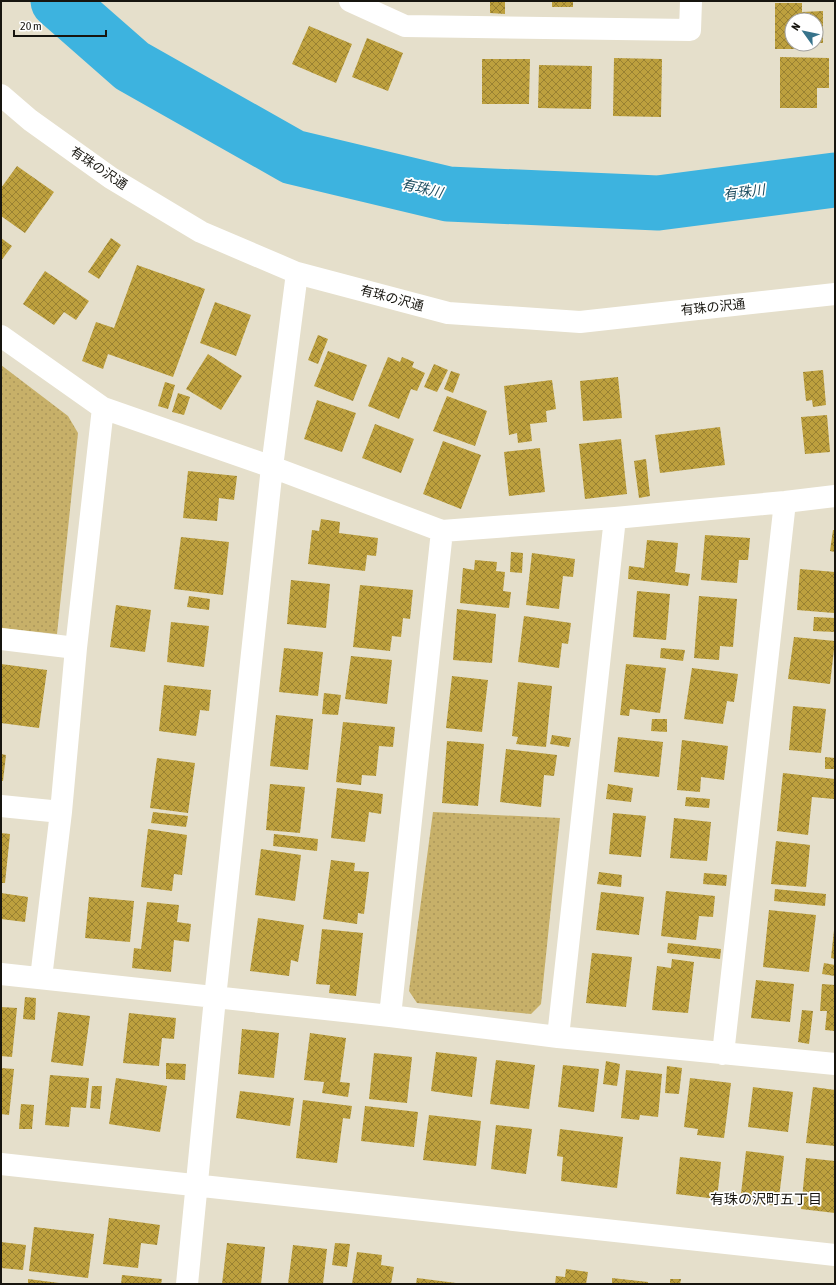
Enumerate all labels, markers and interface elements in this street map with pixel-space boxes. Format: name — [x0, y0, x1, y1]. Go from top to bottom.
scale bar — [14, 12, 106, 38]
north arrow — [784, 12, 824, 52]
text: 20 m — [20, 19, 42, 33]
text: N — [789, 21, 802, 33]
street label: 有珠の沢通 — [68, 144, 130, 192]
water label: 有珠川 — [400, 175, 446, 201]
water label: 有珠川 — [722, 181, 768, 202]
street label: 有珠の沢通 — [359, 282, 425, 314]
street label: 有珠の沢通 — [680, 296, 746, 318]
district label: 有珠の沢町五丁目 — [710, 1191, 822, 1207]

